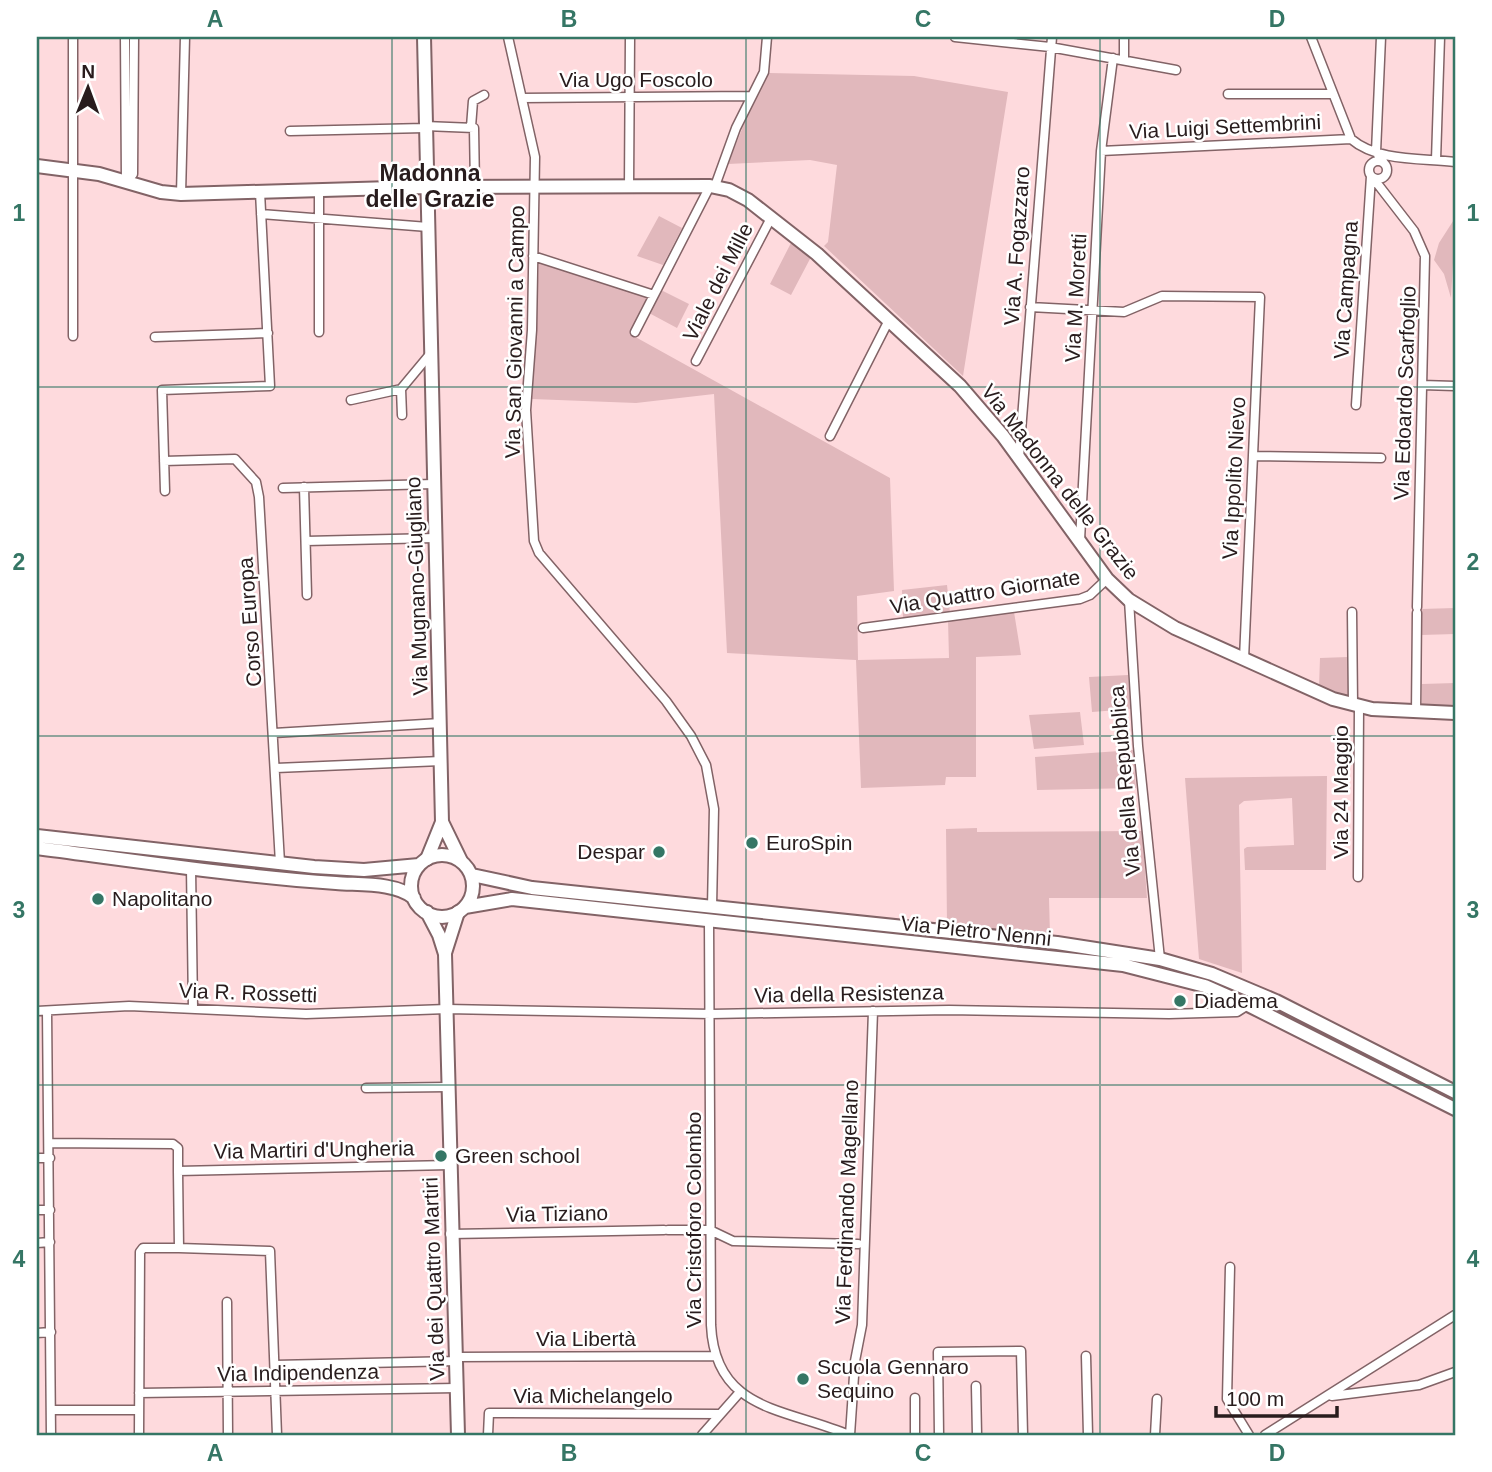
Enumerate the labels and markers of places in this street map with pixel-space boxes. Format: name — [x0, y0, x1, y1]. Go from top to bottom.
place label: EuroSpin — [766, 831, 852, 854]
marker: EuroSpin — [744, 835, 760, 851]
place label: Despar — [577, 840, 645, 863]
marker: Despar — [651, 844, 667, 860]
place label: Napolitano — [112, 887, 212, 910]
marker: Napolitano — [90, 891, 106, 907]
place label: Diadema — [1194, 989, 1278, 1012]
marker: Diadema — [1172, 993, 1188, 1009]
place label: Green school — [455, 1144, 580, 1167]
marker: Green school — [433, 1148, 449, 1164]
place label: Scuola Gennaro Sequino — [817, 1355, 969, 1402]
marker: Scuola Gennaro Sequino — [795, 1371, 811, 1387]

